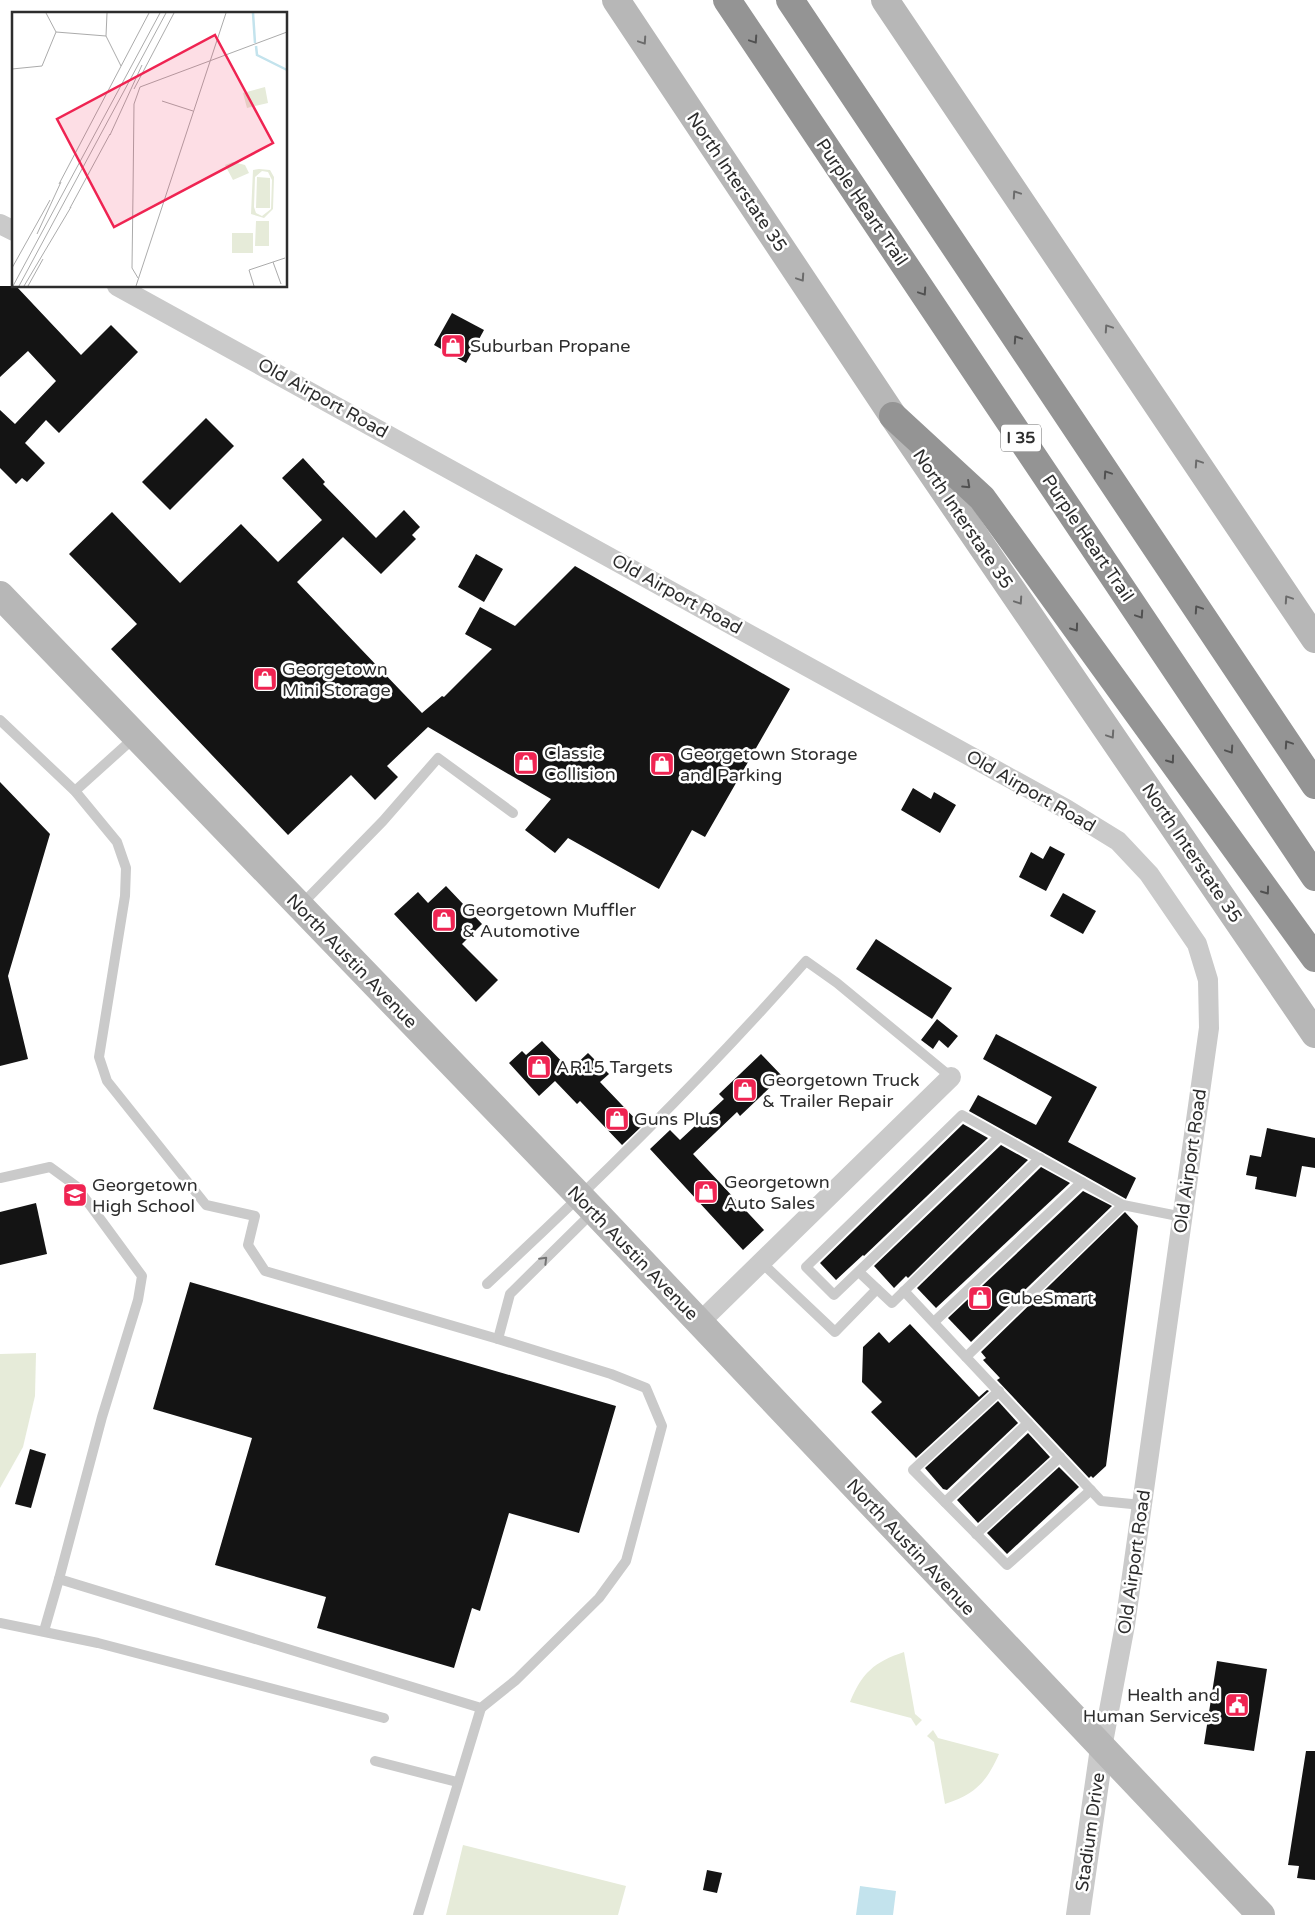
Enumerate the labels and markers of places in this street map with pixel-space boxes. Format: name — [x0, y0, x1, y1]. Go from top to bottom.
shop icon: Suburban Propane — [440, 333, 466, 359]
place label: Suburban Propane — [470, 335, 630, 357]
place label: Georgetown Mini Storage — [282, 658, 391, 701]
shop icon: Georgetown Mini Storage — [252, 666, 278, 692]
place label: Classic Collision — [544, 742, 616, 785]
place label: Georgetown Storage and Parking — [680, 743, 857, 786]
shop icon: Classic Collision — [513, 750, 539, 776]
shop icon: Georgetown Storage and Parking — [649, 751, 675, 777]
place label: Georgetown Muffler & Automotive — [462, 899, 636, 942]
shop icon: Georgetown Muffler & Automotive — [431, 907, 457, 933]
shop icon: AR15 Targets — [526, 1054, 552, 1080]
place label: AR15 Targets — [556, 1056, 673, 1078]
place label: Georgetown Truck & Trailer Repair — [762, 1069, 920, 1112]
shop icon: Georgetown Truck & Trailer Repair — [732, 1077, 758, 1103]
shop icon: Guns Plus — [604, 1106, 630, 1132]
place label: Guns Plus — [634, 1108, 719, 1130]
place label: Georgetown Auto Sales — [724, 1171, 830, 1214]
place label: Georgetown High School — [92, 1174, 198, 1217]
shop icon: Georgetown Auto Sales — [693, 1179, 719, 1205]
school or university icon: Georgetown High School — [62, 1182, 88, 1208]
shop icon: CubeSmart — [967, 1285, 993, 1311]
place label: CubeSmart — [998, 1287, 1094, 1309]
place label: Health and Human Services — [1083, 1684, 1220, 1727]
public building icon: Health and Human Services — [1224, 1692, 1250, 1718]

